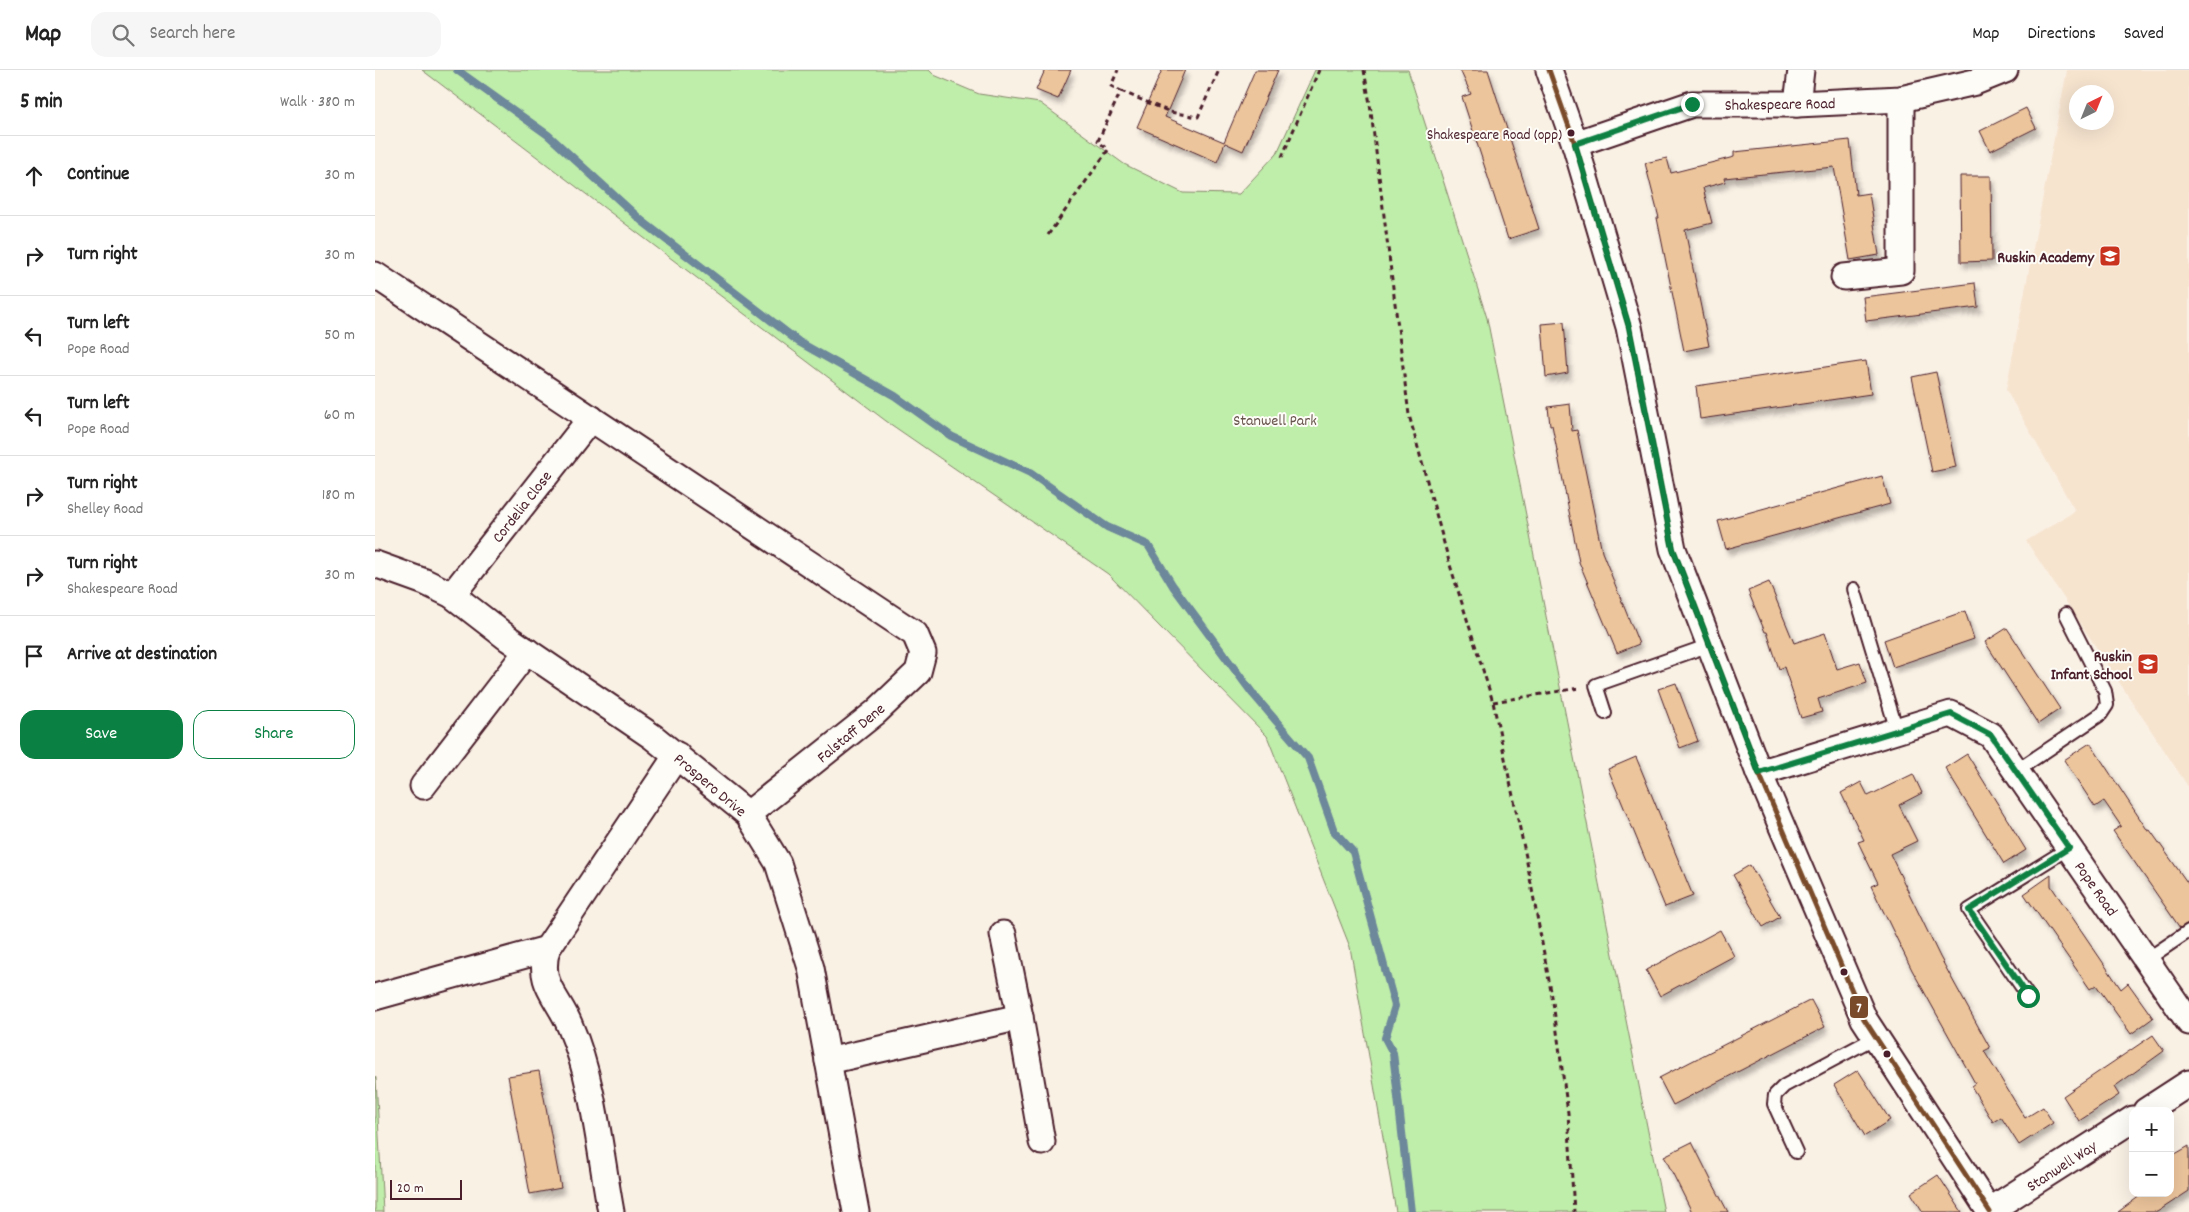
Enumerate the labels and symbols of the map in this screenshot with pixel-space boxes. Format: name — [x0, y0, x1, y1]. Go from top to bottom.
north arrow — [2069, 85, 2114, 130]
route end — [1681, 93, 1704, 116]
street label: Shakespeare Road — [1724, 93, 1836, 118]
place label: Shakespeare Road (opp) — [1427, 125, 1562, 147]
marker: Shakespeare Road (opp) — [1566, 128, 1576, 138]
school or university icon: Ruskin Academy — [2098, 244, 2122, 268]
place label: Ruskin Academy — [1997, 247, 2096, 270]
park label: Stanwell Park — [1233, 410, 1317, 433]
street label: Cordelia Close — [487, 467, 559, 549]
place label: Ruskin Infant School — [2051, 646, 2132, 687]
school or university icon: Ruskin Infant School — [2136, 652, 2160, 676]
street label: Falstaff Dene — [812, 698, 891, 769]
street label: Prospero Drive — [668, 748, 751, 823]
street label: Pope Road — [2068, 857, 2122, 922]
unlabelled marker — [1839, 967, 1849, 977]
route start — [2017, 985, 2040, 1008]
line badge: 7 — [1849, 995, 1869, 1019]
text: 7 — [1856, 999, 1862, 1019]
unlabelled marker — [1882, 1049, 1892, 1059]
street label: Stanwell Way — [2023, 1135, 2102, 1198]
scale bar — [390, 1177, 463, 1200]

